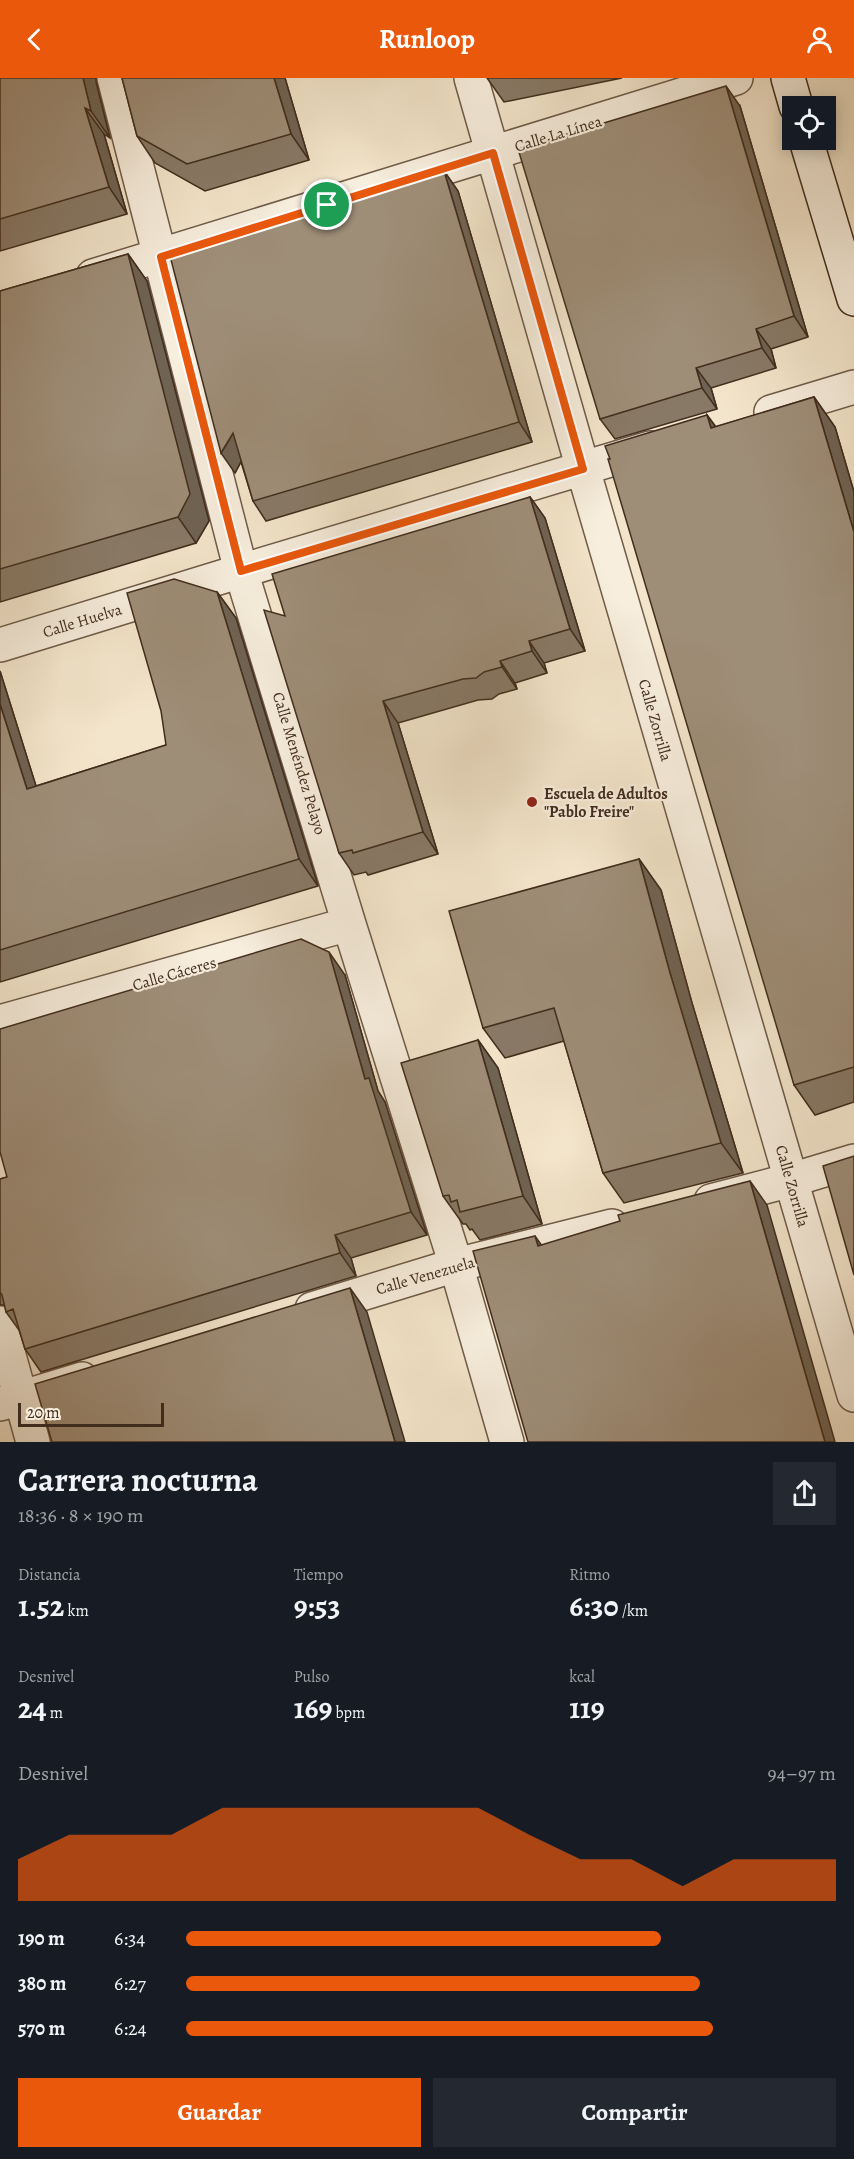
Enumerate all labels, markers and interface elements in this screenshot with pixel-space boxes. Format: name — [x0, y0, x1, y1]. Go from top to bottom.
text: Runloop — [379, 21, 475, 57]
icon: back — [18, 23, 51, 56]
icon: person — [803, 23, 836, 56]
map controls — [782, 96, 836, 150]
button: locate — [782, 96, 836, 150]
street label: Calle La Línea — [512, 110, 605, 158]
pin — [301, 179, 352, 230]
icon: arrive — [310, 188, 343, 221]
street label: Calle Huelva — [40, 598, 125, 643]
street label: Calle Zorrilla — [633, 677, 677, 764]
street label: Calle Menéndez Pelayo — [267, 689, 331, 837]
place label: Escuela de Adultos "Pablo Freire" — [544, 783, 668, 823]
marker: Escuela de Adultos "Pablo Freire" — [525, 795, 539, 809]
street label: Calle Cáceres — [130, 951, 219, 996]
street label: Calle Zorrilla — [770, 1143, 814, 1230]
street label: Calle Venezuela — [373, 1251, 478, 1301]
scale bar — [18, 1400, 164, 1428]
text: 20 m — [27, 1402, 60, 1424]
text: Carrera nocturna — [18, 1457, 258, 1502]
button: share — [773, 1462, 836, 1525]
text: 18:36 · 8 × 190 m — [18, 1502, 144, 1529]
text: Distancia — [18, 1564, 80, 1586]
text: Tiempo — [294, 1564, 343, 1586]
text: Ritmo — [569, 1564, 610, 1586]
text: 1.52 — [18, 1586, 64, 1626]
text: 9:53 — [294, 1586, 340, 1626]
text: 6:30 — [569, 1586, 618, 1626]
text: km — [64, 1600, 89, 1622]
text: /km — [618, 1600, 648, 1622]
text: Desnivel — [18, 1666, 74, 1688]
text: Pulso — [294, 1666, 329, 1688]
text: kcal — [569, 1666, 595, 1688]
text: 24 — [18, 1688, 47, 1728]
text: 169 — [294, 1688, 332, 1728]
text: 119 — [569, 1688, 605, 1728]
text: m — [47, 1702, 63, 1724]
text: bpm — [332, 1702, 365, 1724]
text: Desnivel — [18, 1760, 88, 1787]
text: 94–97 m — [768, 1760, 836, 1787]
text: 190 m — [18, 1925, 65, 1952]
text: 6:34 — [114, 1925, 145, 1952]
text: 380 m — [18, 1970, 67, 1997]
text: 6:27 — [114, 1970, 146, 1997]
text: 570 m — [18, 2015, 65, 2042]
text: 6:24 — [114, 2015, 147, 2042]
button: Guardar — [18, 2078, 421, 2147]
button: Compartir — [433, 2078, 836, 2147]

